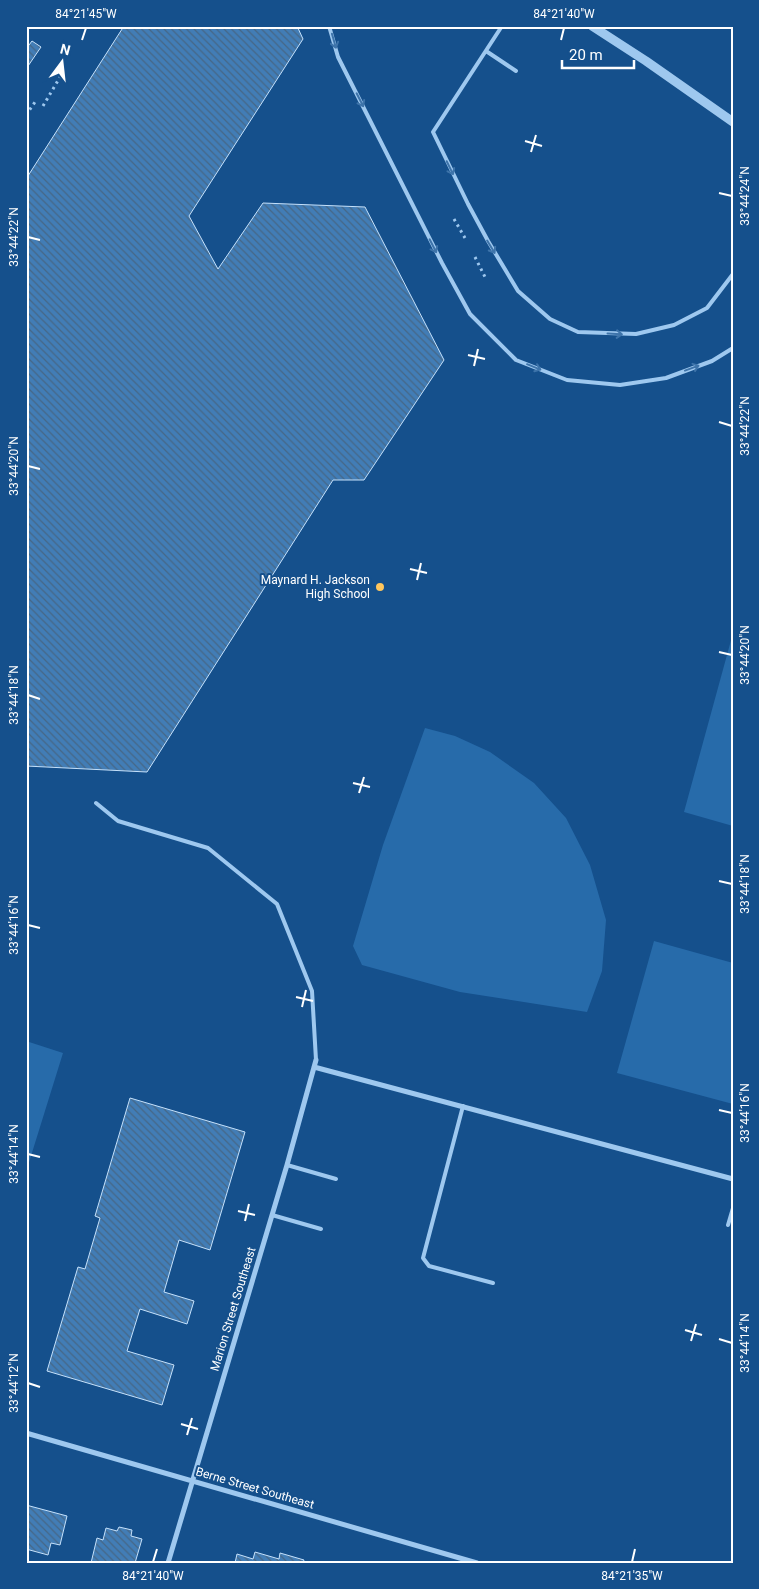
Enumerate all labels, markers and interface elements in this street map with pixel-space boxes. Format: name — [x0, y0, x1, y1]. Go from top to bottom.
text: 84°21'45"W — [55, 7, 117, 21]
text: 84°21'40"W — [533, 7, 595, 21]
one-way arrow — [329, 33, 339, 49]
north arrow — [38, 38, 88, 88]
scale bar — [562, 38, 634, 70]
text: N — [59, 40, 72, 58]
text: 20 m — [569, 46, 603, 64]
one-way arrow — [355, 93, 365, 108]
one-way arrow — [446, 160, 455, 175]
text: 33°44'24"N — [738, 166, 752, 226]
text: 33°44'22"N — [7, 207, 21, 267]
one-way arrow — [428, 238, 438, 253]
one-way arrow — [487, 239, 497, 253]
one-way arrow — [607, 329, 623, 338]
one-way arrow — [526, 363, 542, 372]
one-way arrow — [684, 363, 699, 372]
text: 33°44'22"N — [738, 396, 752, 456]
text: 33°44'20"N — [7, 436, 21, 496]
place label: Maynard H. Jackson High School — [261, 573, 370, 601]
marker: Maynard H. Jackson High School — [374, 581, 386, 593]
text: 33°44'20"N — [738, 625, 752, 685]
text: 33°44'18"N — [7, 665, 21, 725]
text: 33°44'18"N — [738, 854, 752, 914]
text: 33°44'16"N — [7, 895, 21, 955]
text: 33°44'16"N — [738, 1083, 752, 1143]
text: 33°44'14"N — [7, 1124, 21, 1184]
street label: Marion Street Southeast — [207, 1245, 259, 1373]
text: 33°44'14"N — [738, 1313, 752, 1373]
text: 33°44'12"N — [7, 1353, 21, 1413]
street label: Berne Street Southeast — [194, 1464, 316, 1512]
text: 84°21'40"W — [122, 1569, 184, 1583]
text: 84°21'35"W — [601, 1569, 663, 1583]

